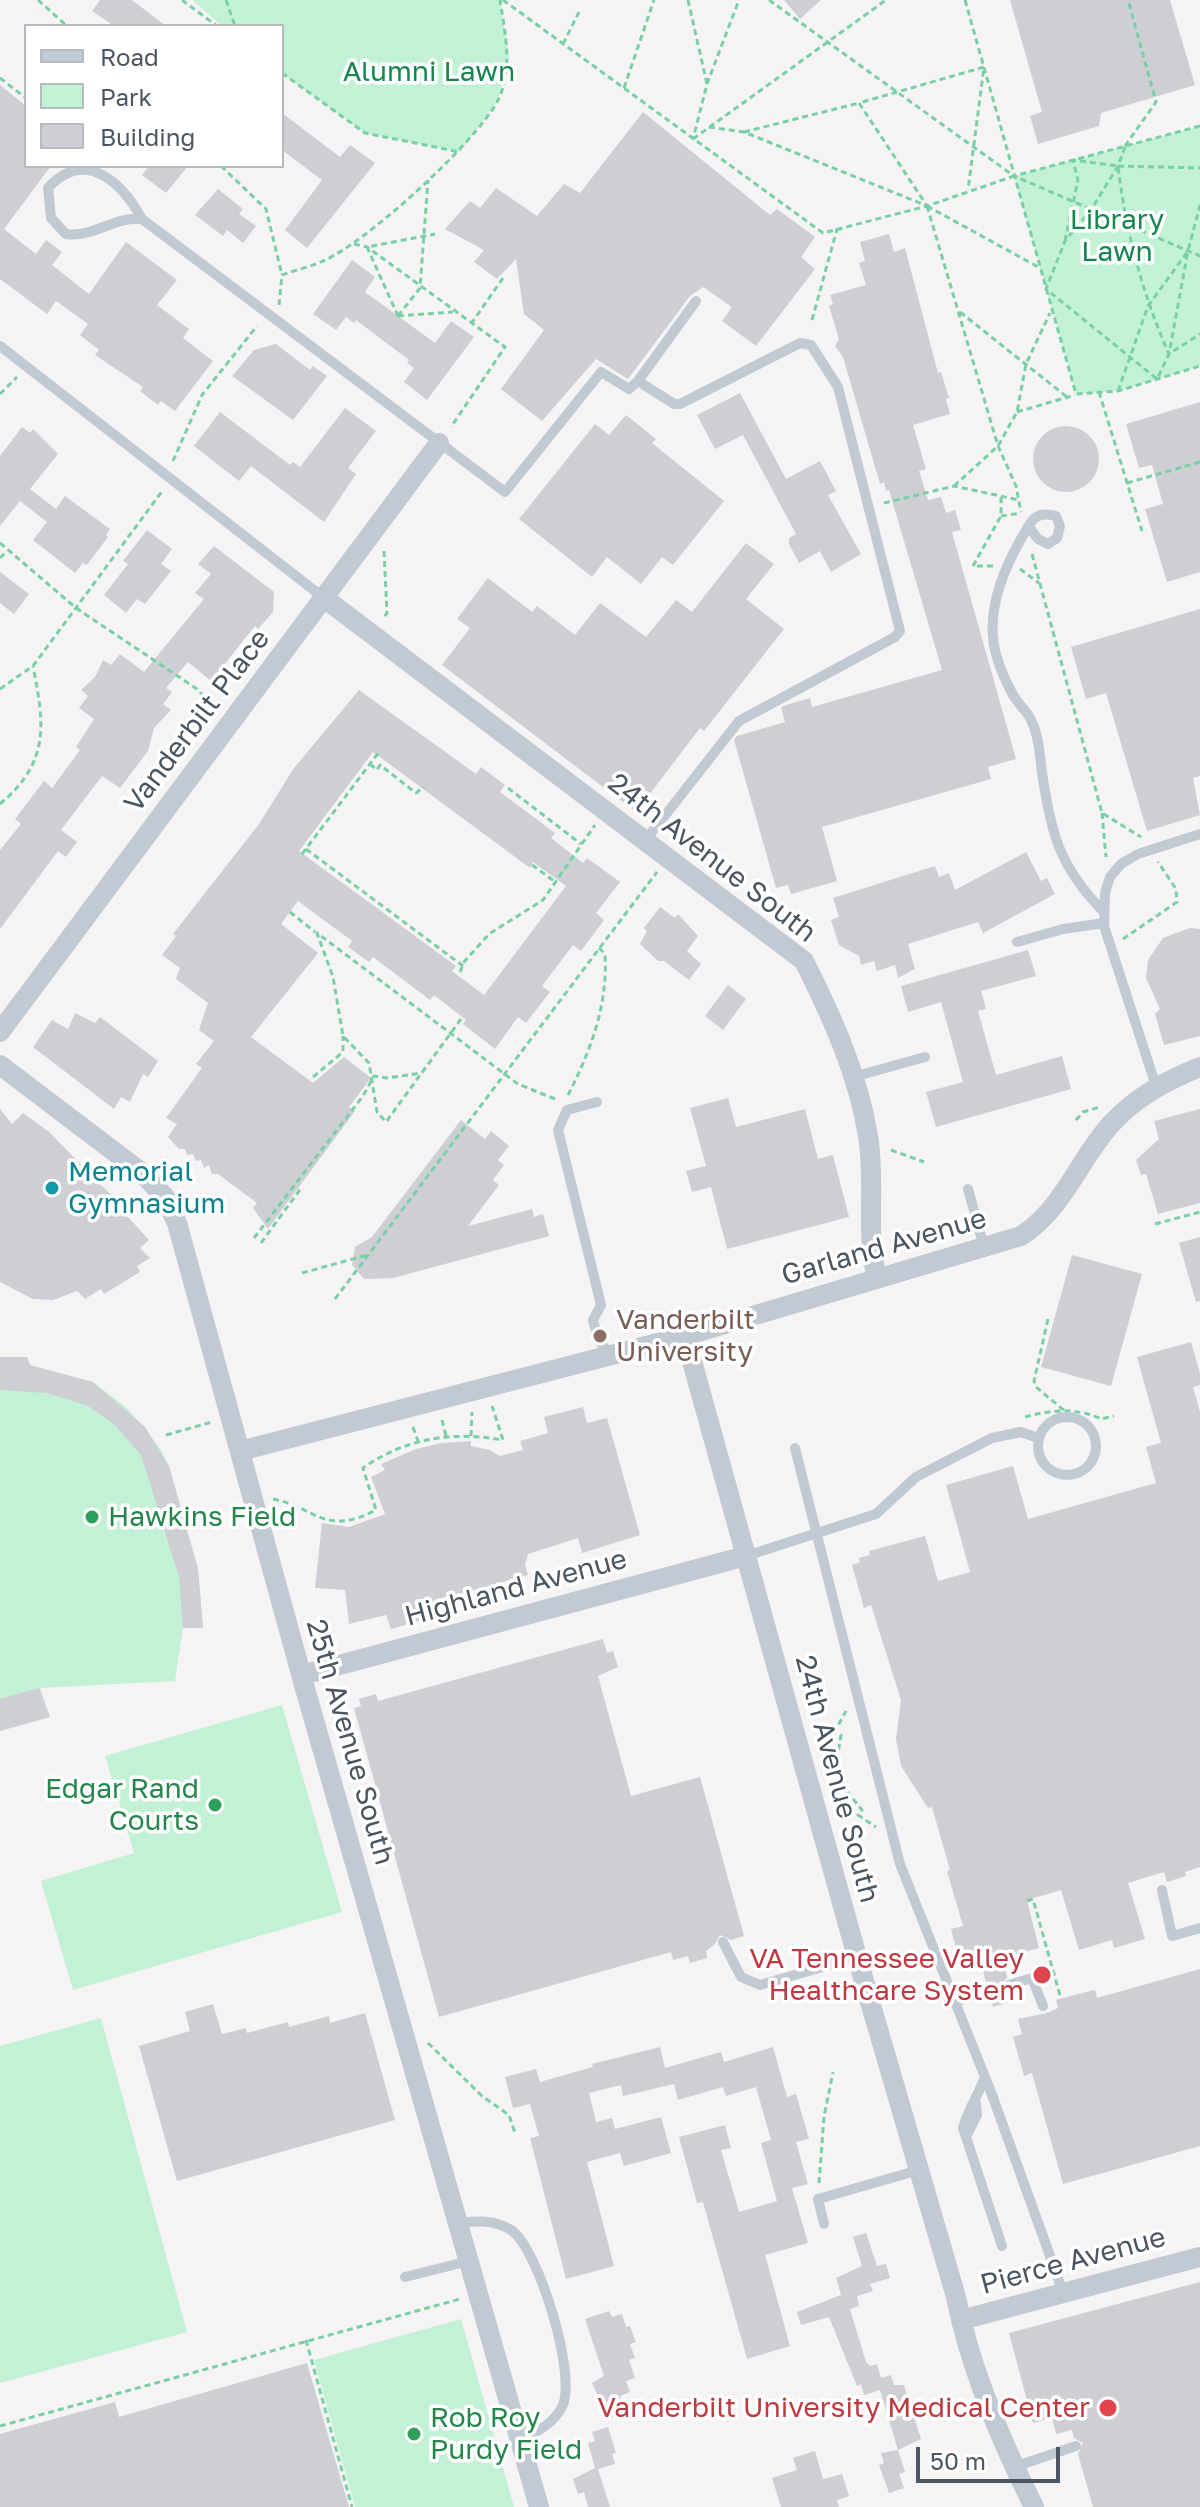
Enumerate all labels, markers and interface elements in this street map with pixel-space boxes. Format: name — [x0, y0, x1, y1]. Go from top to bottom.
legend — [24, 24, 284, 168]
text: Road — [100, 42, 159, 71]
park label: Alumni Lawn — [343, 55, 515, 89]
text: Park — [100, 82, 152, 111]
text: Building — [100, 122, 195, 151]
park label: Library Lawn — [1070, 203, 1164, 269]
street label: Vanderbilt Place — [117, 623, 277, 819]
street label: 24th Avenue South — [601, 766, 823, 950]
place label: Memorial Gymnasium — [68, 1155, 225, 1221]
marker: Memorial Gymnasium — [43, 1179, 61, 1197]
street label: Garland Avenue — [778, 1202, 990, 1292]
place label: Vanderbilt University — [616, 1303, 755, 1369]
marker: Vanderbilt University — [591, 1327, 609, 1345]
place label: Hawkins Field — [108, 1500, 296, 1534]
marker: Hawkins Field — [83, 1508, 101, 1526]
street label: Highland Avenue — [401, 1542, 631, 1634]
street label: 25th Avenue South — [299, 1615, 401, 1869]
street label: 24th Avenue South — [788, 1652, 886, 1906]
place label: Edgar Rand Courts — [45, 1772, 199, 1838]
marker: Edgar Rand Courts — [206, 1796, 224, 1814]
place label: VA Tennessee Valley Healthcare System — [749, 1942, 1024, 2008]
marker: VA Tennessee Valley Healthcare System — [1031, 1964, 1053, 1986]
street label: Pierce Avenue — [977, 2220, 1169, 2302]
place label: Vanderbilt University Medical Center — [597, 2391, 1090, 2425]
marker: Vanderbilt University Medical Center — [1097, 2397, 1119, 2419]
place label: Rob Roy Purdy Field — [430, 2401, 582, 2467]
marker: Rob Roy Purdy Field — [405, 2425, 423, 2443]
scale bar — [920, 2431, 1064, 2481]
text: 50 m — [930, 2446, 986, 2475]

